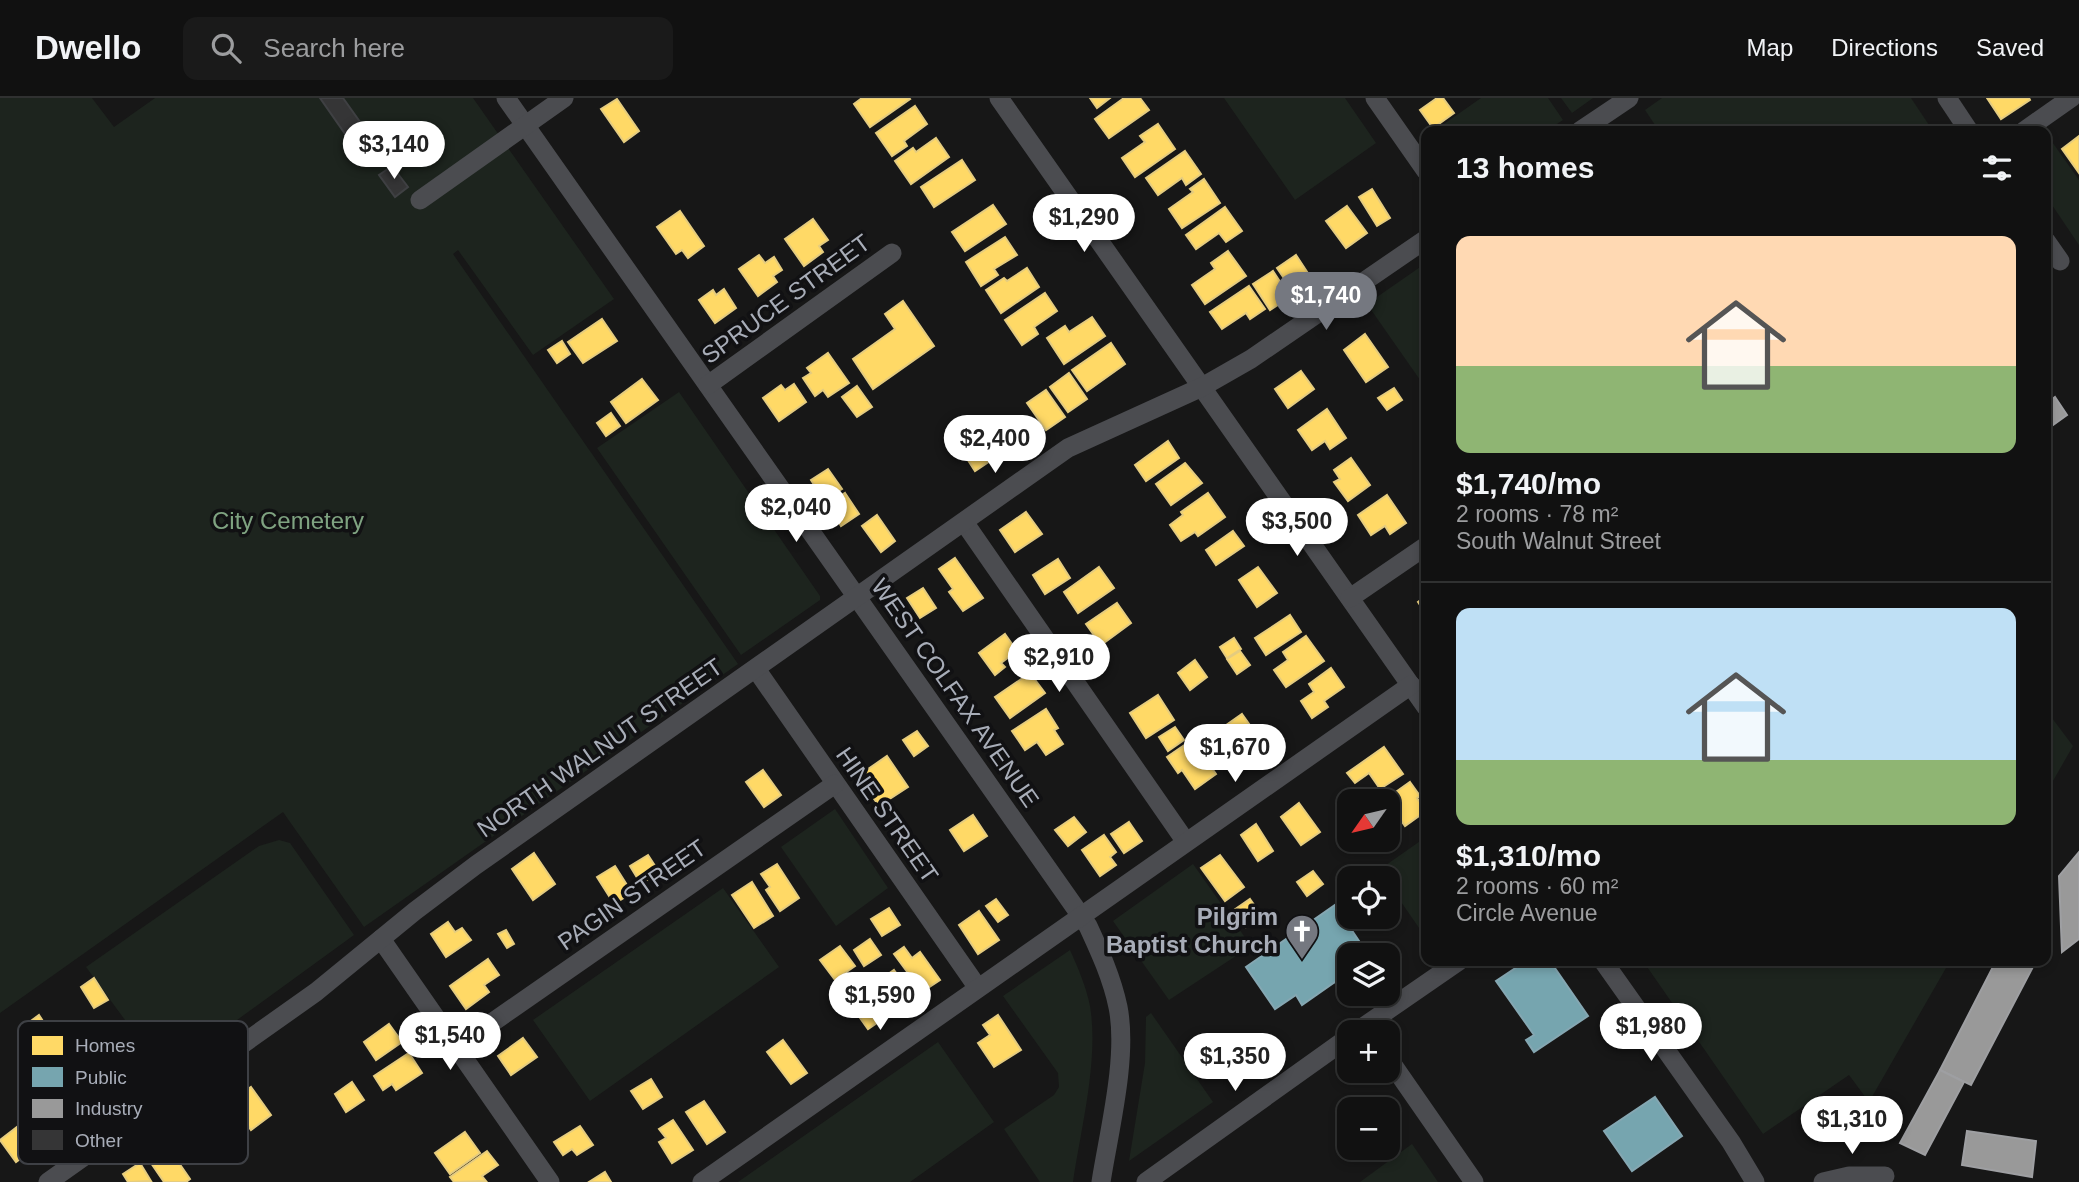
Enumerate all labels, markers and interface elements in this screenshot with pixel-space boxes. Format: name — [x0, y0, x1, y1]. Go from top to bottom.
search box — [183, 17, 673, 80]
text: Dwello — [35, 29, 141, 66]
icon: search — [207, 29, 245, 67]
text: Search here — [263, 33, 405, 63]
text: Map — [1747, 34, 1793, 61]
text: Directions — [1831, 34, 1938, 61]
text: Saved — [1976, 34, 2044, 61]
pin: $3,140 — [337, 122, 451, 181]
text: $3,140 — [359, 131, 429, 157]
icon: filters — [1978, 149, 2016, 187]
text: 13 homes — [1456, 151, 1594, 184]
pin: $1,290 — [1027, 194, 1141, 254]
text: $1,290 — [1049, 204, 1119, 230]
street label: SPRUCE STREET — [696, 228, 875, 369]
pin: $1,740 — [1269, 272, 1383, 332]
text: $1,740 — [1291, 282, 1361, 308]
icon: home — [1673, 282, 1799, 408]
pin: $2,400 — [938, 416, 1052, 475]
text: $2,400 — [960, 425, 1030, 451]
text: $1,740/mo — [1456, 467, 1601, 500]
pin: $2,040 — [739, 484, 853, 544]
text: $2,040 — [761, 494, 831, 520]
pin: $3,500 — [1240, 498, 1354, 558]
text: 2 rooms · 78 m² — [1456, 501, 1618, 527]
park label: City Cemetery — [212, 507, 364, 534]
text: $3,500 — [1262, 508, 1332, 534]
text: South Walnut Street — [1456, 528, 1661, 554]
street label: WEST COLFAX AVENUE — [866, 573, 1045, 812]
pin: $2,910 — [1002, 634, 1116, 694]
text: $2,910 — [1024, 644, 1094, 670]
street label: NORTH WALNUT STREET — [472, 652, 728, 843]
icon: home — [1673, 654, 1799, 780]
pin: $1,670 — [1178, 724, 1292, 784]
text: $1,670 — [1200, 734, 1270, 760]
street label: HINE STREET — [831, 742, 944, 888]
north arrow — [1337, 789, 1400, 852]
map controls — [1337, 789, 1400, 1160]
street label: PAGIN STREET — [553, 833, 711, 956]
text: $1,310/mo — [1456, 839, 1601, 872]
button: locate — [1337, 866, 1400, 929]
text: 2 rooms · 60 m² — [1456, 873, 1618, 899]
text: Circle Avenue — [1456, 900, 1598, 926]
place label: Pilgrim Baptist Church — [1106, 903, 1278, 958]
church icon: Pilgrim Baptist Church — [1283, 912, 1321, 961]
button: layers — [1337, 943, 1400, 1006]
pin: $1,590 — [823, 972, 937, 1032]
text: $1,590 — [845, 982, 915, 1008]
pin: $1,980 — [1594, 1004, 1708, 1063]
pin: $1,540 — [393, 1012, 507, 1072]
text: $1,980 — [1616, 1013, 1686, 1039]
button: + — [1337, 1020, 1400, 1083]
legend — [18, 1021, 248, 1164]
text: $1,540 — [415, 1022, 485, 1048]
pin: $1,350 — [1178, 1034, 1292, 1093]
text: Homes — [75, 1035, 135, 1056]
text: $1,350 — [1200, 1043, 1270, 1069]
text: Public — [75, 1067, 127, 1088]
pin: $1,310 — [1795, 1096, 1909, 1156]
button: − — [1337, 1097, 1400, 1160]
text: Industry — [75, 1098, 143, 1119]
text: $1,310 — [1817, 1106, 1887, 1132]
text: Other — [75, 1130, 123, 1151]

